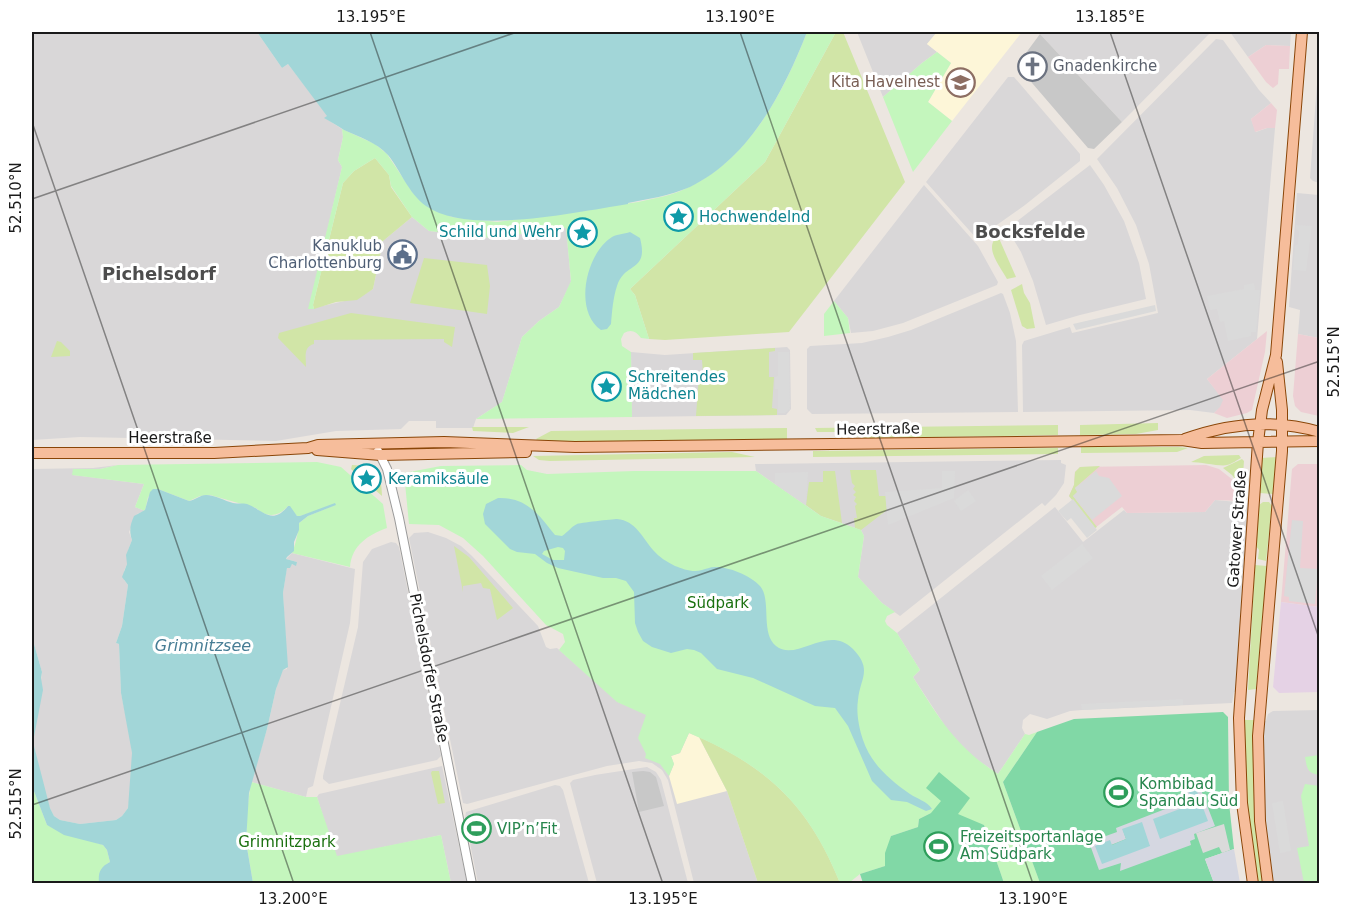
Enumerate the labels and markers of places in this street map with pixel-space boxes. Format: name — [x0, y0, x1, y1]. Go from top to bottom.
church icon: Gnadenkirche — [1016, 50, 1048, 82]
place label: Gnadenkirche — [1053, 57, 1157, 75]
school or university icon: Kita Havelnest — [945, 66, 977, 98]
place label: Kita Havelnest — [831, 73, 940, 91]
place icon: Hochwendelnd — [662, 201, 694, 233]
place label: Hochwendelnd — [699, 208, 810, 226]
place icon: Schild und Wehr — [566, 216, 598, 248]
place label: Schild und Wehr — [439, 223, 562, 241]
place label: Kanuklub Charlottenburg — [268, 237, 382, 272]
public building icon: Kanuklub Charlottenburg — [387, 239, 419, 271]
place label: Schreitendes Mädchen — [628, 368, 726, 403]
place icon: Schreitendes Mädchen — [591, 370, 623, 402]
place icon: Keramiksäule — [351, 463, 383, 495]
place label: Keramiksäule — [388, 470, 489, 488]
place label: Kombibad Spandau Süd — [1139, 775, 1238, 810]
sports icon: Kombibad Spandau Süd — [1102, 777, 1134, 809]
sports icon: VIP’n’Fit — [460, 813, 492, 845]
place label: VIP’n’Fit — [497, 820, 557, 838]
place label: Freizeitsportanlage Am Südpark — [960, 828, 1103, 863]
sports icon: Freizeitsportanlage Am Südpark — [923, 830, 955, 862]

